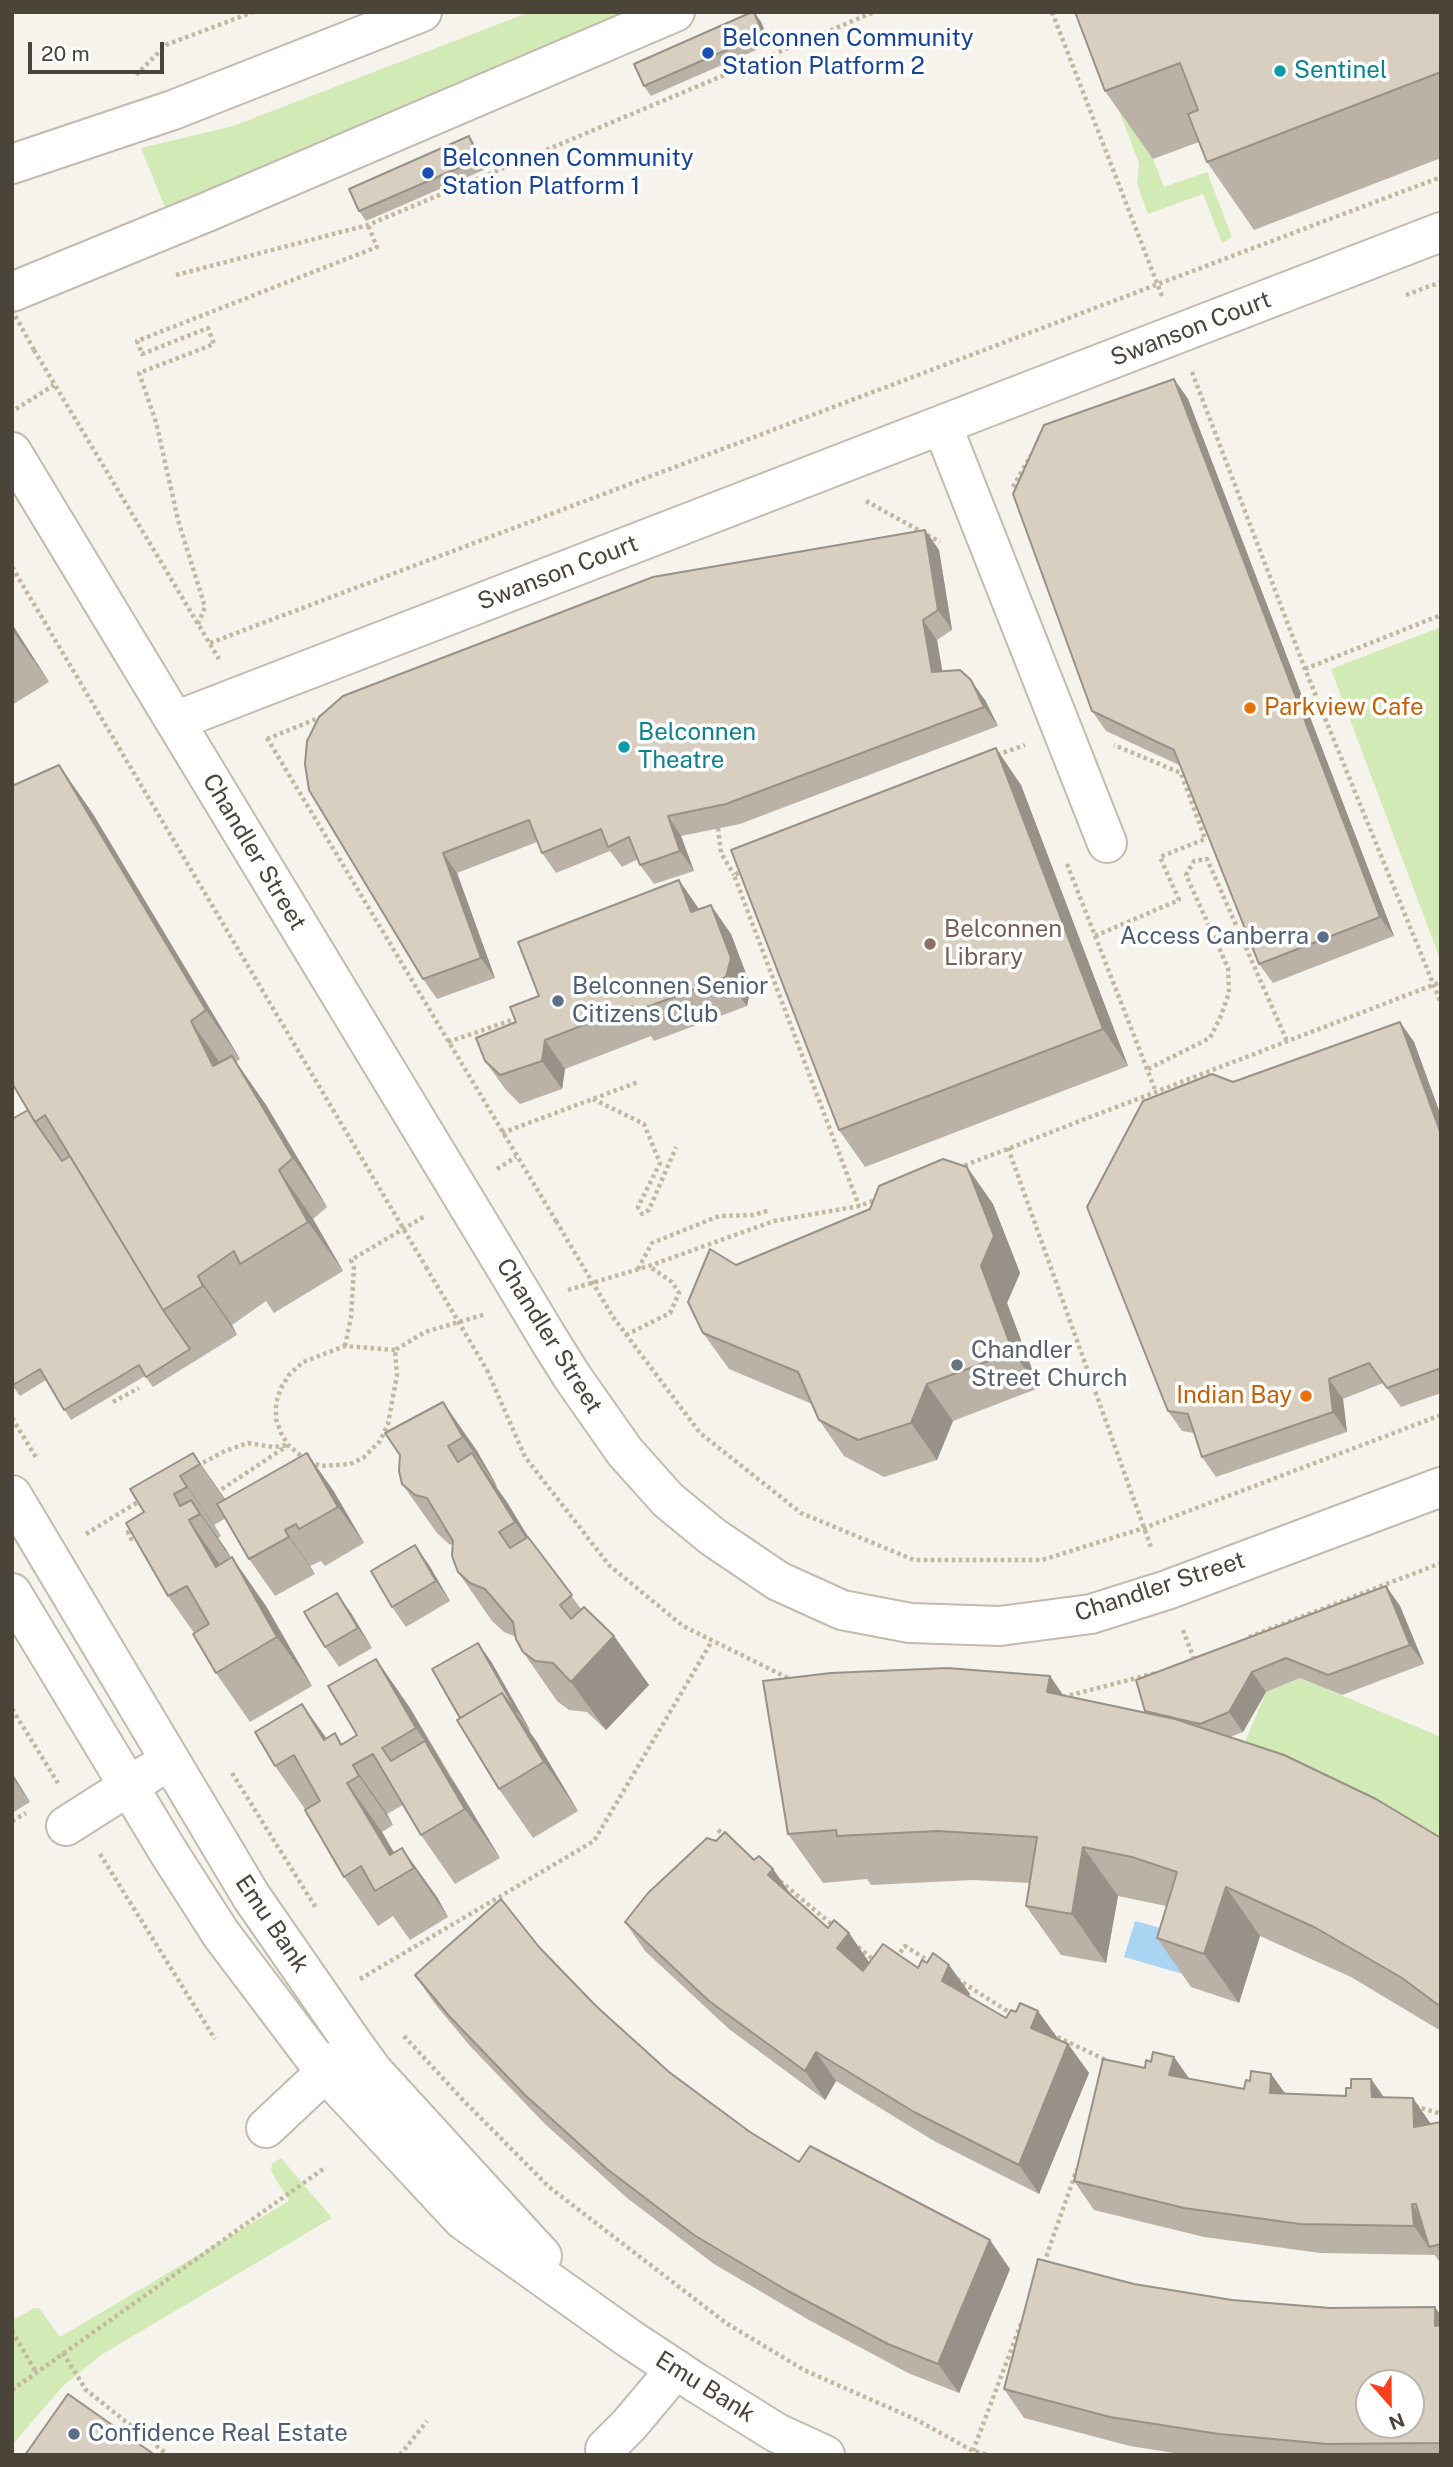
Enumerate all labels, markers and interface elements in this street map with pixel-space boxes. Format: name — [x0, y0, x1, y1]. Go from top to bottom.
place label: Belconnen Community Station Platform 2 — [722, 25, 974, 81]
scale bar — [32, 28, 168, 72]
text: 20 m — [41, 41, 90, 66]
marker: Belconnen Community Station Platform 2 — [700, 45, 716, 61]
place label: Sentinel — [1294, 57, 1387, 85]
marker: Sentinel — [1272, 63, 1288, 79]
place label: Belconnen Community Station Platform 1 — [442, 145, 694, 201]
marker: Belconnen Community Station Platform 1 — [420, 165, 436, 181]
street label: Swanson Court — [1107, 285, 1275, 373]
street label: Swanson Court — [474, 529, 642, 617]
place label: Parkview Cafe — [1264, 694, 1424, 722]
marker: Parkview Cafe — [1242, 700, 1258, 716]
place label: Belconnen Theatre — [638, 719, 756, 775]
marker: Belconnen Theatre — [616, 739, 632, 755]
street label: Chandler Street — [196, 769, 312, 935]
place label: Belconnen Library — [944, 916, 1062, 972]
place label: Access Canberra — [1120, 923, 1309, 951]
marker: Access Canberra — [1315, 929, 1331, 945]
marker: Belconnen Library — [922, 936, 938, 952]
place label: Belconnen Senior Citizens Club — [572, 973, 768, 1029]
marker: Belconnen Senior Citizens Club — [550, 993, 566, 1009]
street label: Chandler Street — [490, 1253, 608, 1419]
place label: Chandler Street Church — [971, 1337, 1127, 1393]
marker: Chandler Street Church — [949, 1357, 965, 1373]
place label: Indian Bay — [1176, 1382, 1292, 1410]
marker: Indian Bay — [1298, 1388, 1314, 1404]
street label: Chandler Street — [1071, 1546, 1249, 1628]
street label: Emu Bank — [229, 1870, 315, 1978]
street label: Emu Bank — [650, 2345, 760, 2429]
north arrow — [1355, 2369, 1425, 2439]
text: N — [1386, 2409, 1408, 2435]
place label: Confidence Real Estate — [88, 2420, 348, 2448]
marker: Confidence Real Estate — [66, 2426, 82, 2442]

